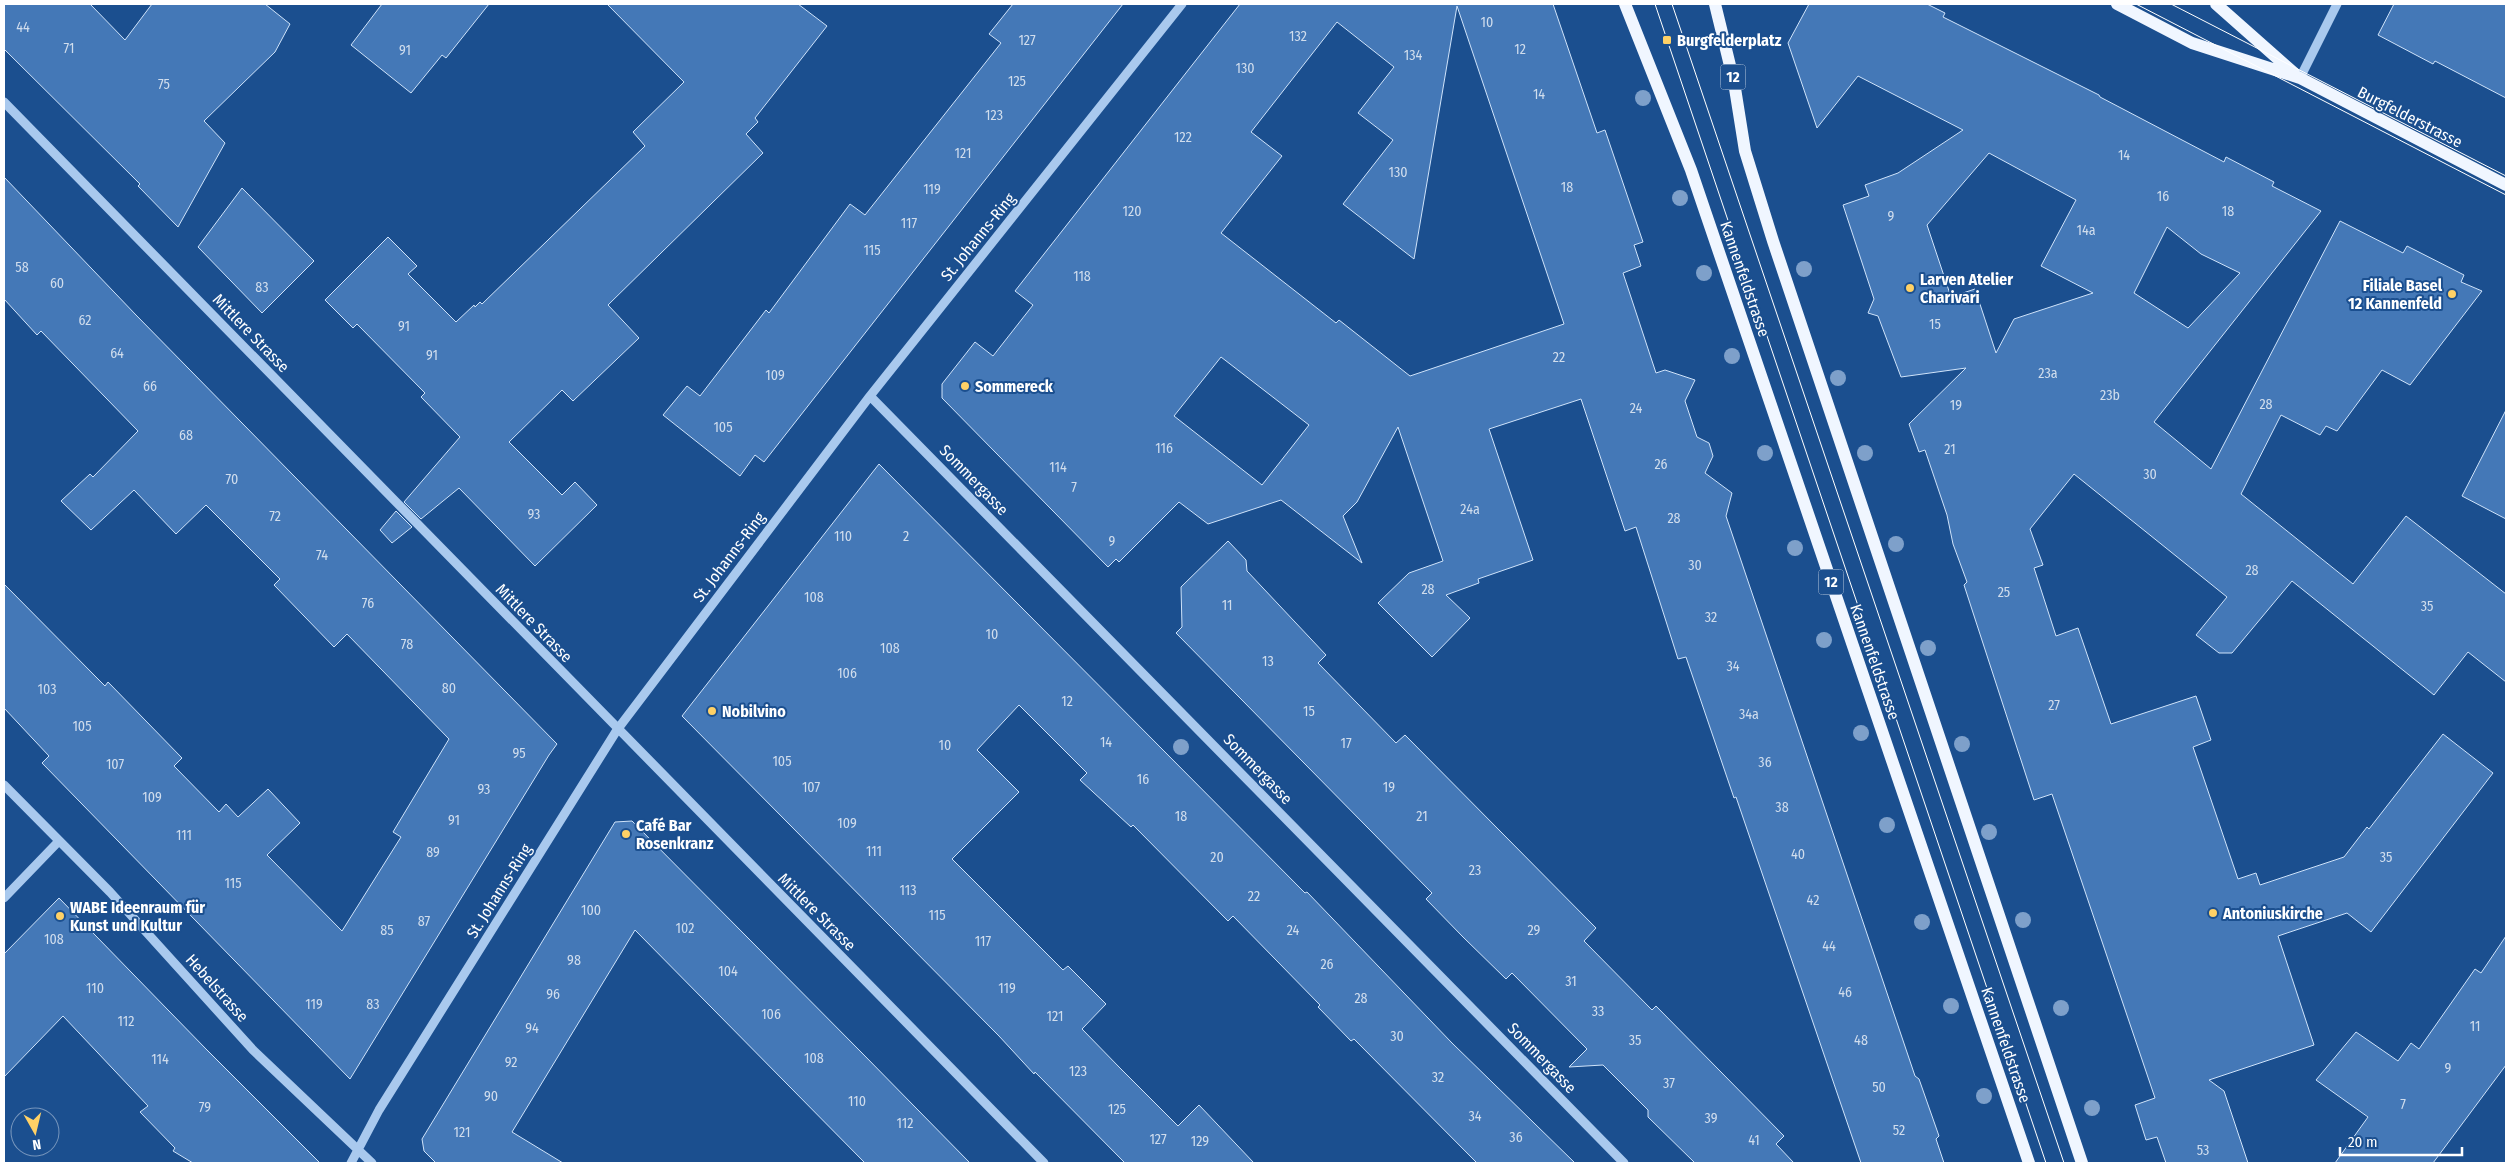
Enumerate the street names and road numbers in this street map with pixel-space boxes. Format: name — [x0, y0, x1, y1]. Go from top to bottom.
road number: 12 — [1720, 64, 1746, 90]
street label: Burgfelderstrasse — [2354, 82, 2466, 152]
street label: St. Johanns-Ring — [937, 189, 1020, 285]
street label: Kannenfeldstrasse — [1716, 219, 1774, 339]
street label: Mittlere Strasse — [209, 290, 293, 376]
street label: Sommergasse — [936, 441, 1012, 519]
street label: St. Johanns-Ring — [689, 508, 769, 606]
road number: 12 — [1818, 570, 1844, 594]
street label: Mittlere Strasse — [492, 580, 576, 666]
street label: Kannenfeldstrasse — [1846, 602, 1904, 722]
street label: Sommergasse — [1220, 730, 1296, 808]
street label: St. Johanns-Ring — [462, 840, 536, 942]
street label: Mittlere Strasse — [774, 869, 860, 955]
street label: Hebelstrasse — [182, 950, 252, 1026]
street label: Kannenfeldstrasse — [1977, 985, 2035, 1105]
street label: Sommergasse — [1504, 1019, 1580, 1097]

